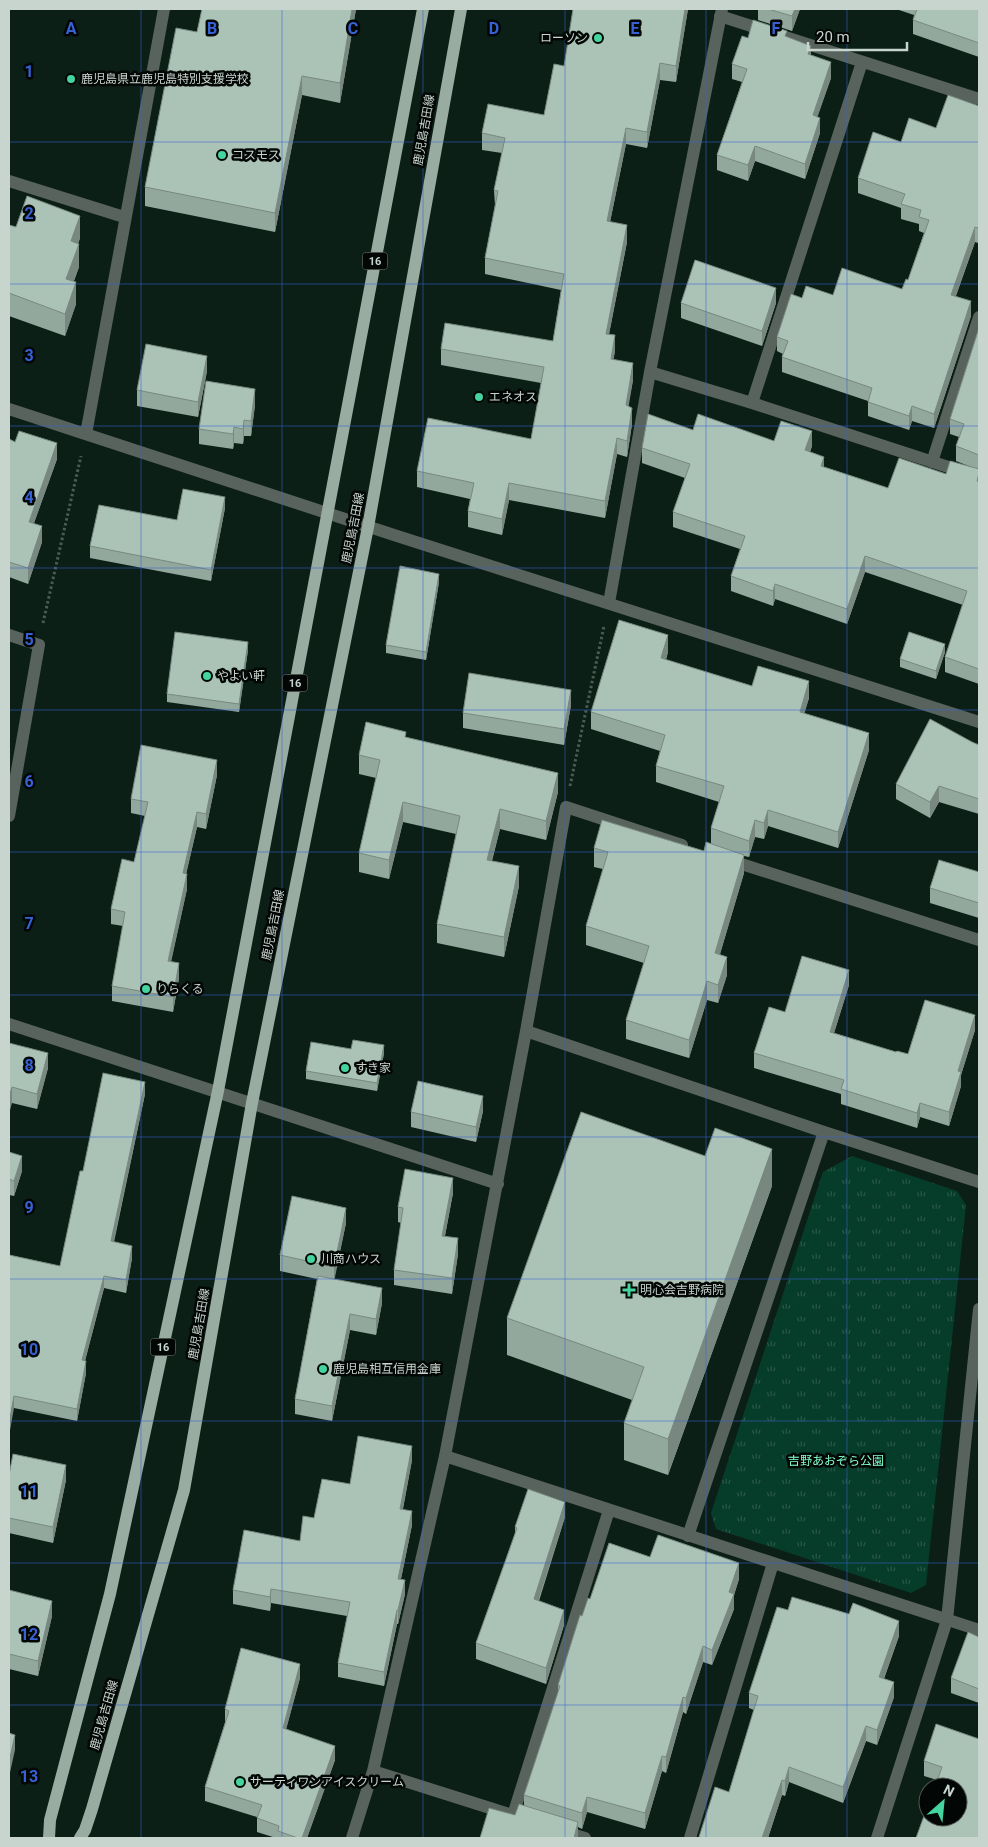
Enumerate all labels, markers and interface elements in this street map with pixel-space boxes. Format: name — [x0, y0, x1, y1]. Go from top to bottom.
text: A — [66, 19, 77, 38]
text: B — [207, 19, 217, 38]
text: C — [348, 19, 358, 38]
text: D — [489, 19, 499, 38]
text: E — [631, 19, 640, 38]
text: F — [772, 19, 781, 38]
scale bar — [808, 20, 907, 52]
text: 20 m — [816, 28, 850, 46]
place label: ローソン — [540, 31, 588, 45]
marker: ローソン — [592, 32, 604, 44]
text: 1 — [24, 62, 34, 81]
place label: 鹿児島県立鹿児島特別支援学校 — [81, 72, 249, 86]
marker: 鹿児島県立鹿児島特別支援学校 — [65, 73, 77, 85]
street label: 鹿児島吉田線 — [411, 93, 437, 167]
place label: コスモス — [232, 148, 280, 162]
marker: コスモス — [216, 149, 228, 161]
text: 2 — [24, 204, 34, 223]
road number: 16 — [362, 252, 388, 270]
text: 3 — [24, 346, 34, 365]
place label: エネオス — [489, 390, 537, 404]
marker: エネオス — [473, 391, 485, 403]
text: 4 — [24, 488, 34, 507]
street label: 鹿児島吉田線 — [339, 491, 367, 565]
text: 5 — [24, 630, 34, 649]
place label: やよい軒 — [217, 669, 265, 683]
marker: やよい軒 — [201, 670, 213, 682]
road number: 16 — [282, 674, 308, 691]
text: 6 — [24, 772, 34, 791]
street label: 鹿児島吉田線 — [259, 888, 287, 962]
text: 7 — [24, 914, 34, 933]
place label: りらくる — [156, 982, 204, 996]
marker: りらくる — [140, 983, 152, 995]
text: 8 — [24, 1056, 34, 1075]
place label: すき家 — [355, 1061, 391, 1075]
marker: すき家 — [339, 1062, 351, 1074]
text: 9 — [24, 1198, 34, 1217]
place label: 川商ハウス — [321, 1252, 381, 1266]
marker: 川商ハウス — [305, 1253, 317, 1265]
marker: 明心会吉野病院 — [622, 1283, 636, 1297]
place label: 明心会吉野病院 — [640, 1283, 724, 1297]
street label: 鹿児島吉田線 — [186, 1287, 212, 1361]
road number: 16 — [150, 1338, 176, 1355]
text: 10 — [20, 1340, 38, 1359]
place label: 鹿児島相互信用金庫 — [333, 1362, 441, 1376]
marker: 鹿児島相互信用金庫 — [317, 1363, 329, 1375]
park label: 吉野あおぞら公園 — [788, 1454, 884, 1468]
text: 11 — [20, 1482, 38, 1501]
text: 12 — [20, 1625, 38, 1644]
street label: 鹿児島吉田線 — [87, 1678, 121, 1752]
text: 13 — [20, 1767, 38, 1786]
place label: サーティワンアイスクリーム — [250, 1775, 404, 1789]
marker: サーティワンアイスクリーム — [234, 1776, 246, 1788]
north arrow — [918, 1777, 968, 1827]
text: N — [941, 1781, 957, 1800]

